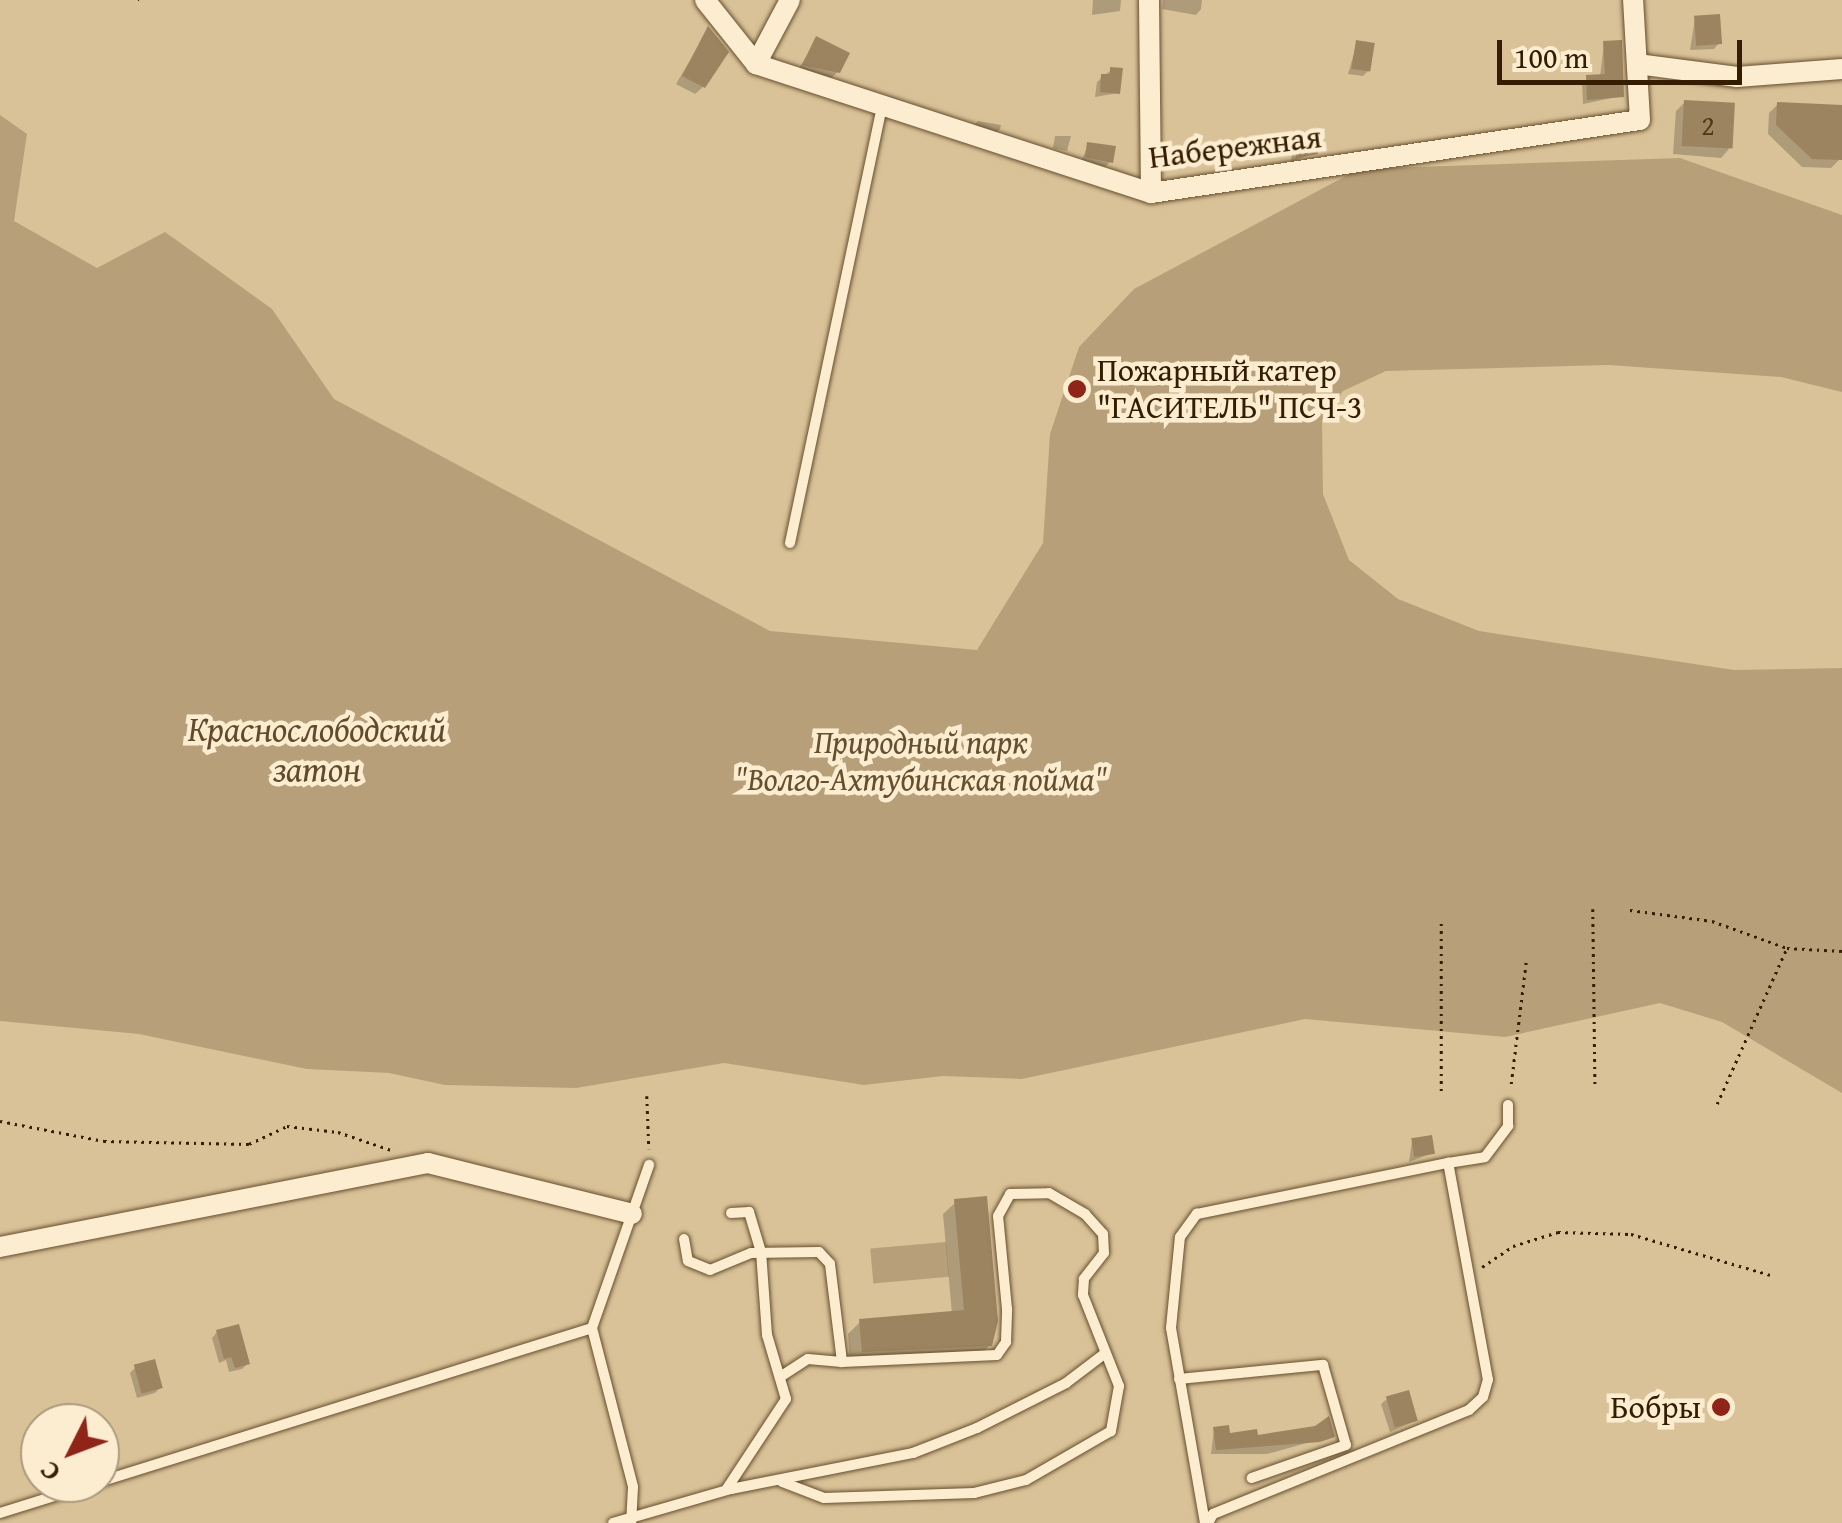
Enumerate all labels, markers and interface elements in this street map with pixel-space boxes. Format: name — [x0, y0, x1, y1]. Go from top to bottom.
scale bar — [1502, 20, 1747, 82]
text: 100 m — [1514, 35, 1588, 79]
house number: 2 — [1701, 108, 1715, 142]
street label: Набережная — [1147, 117, 1323, 177]
place label: Пожарный катер "ГАСИТЕЛЬ" ПСЧ-3 — [1097, 352, 1362, 427]
marker: Пожарный катер "ГАСИТЕЛЬ" ПСЧ-3 — [1066, 378, 1088, 400]
water label: Краснослободский затон — [188, 708, 446, 790]
park label: Природный парк "Волго-Ахтубинская пойма" — [735, 724, 1107, 799]
place label: Бобры — [1610, 1388, 1701, 1426]
marker: Бобры — [1710, 1396, 1732, 1418]
north arrow — [20, 1403, 120, 1503]
text: С — [28, 1452, 69, 1492]

